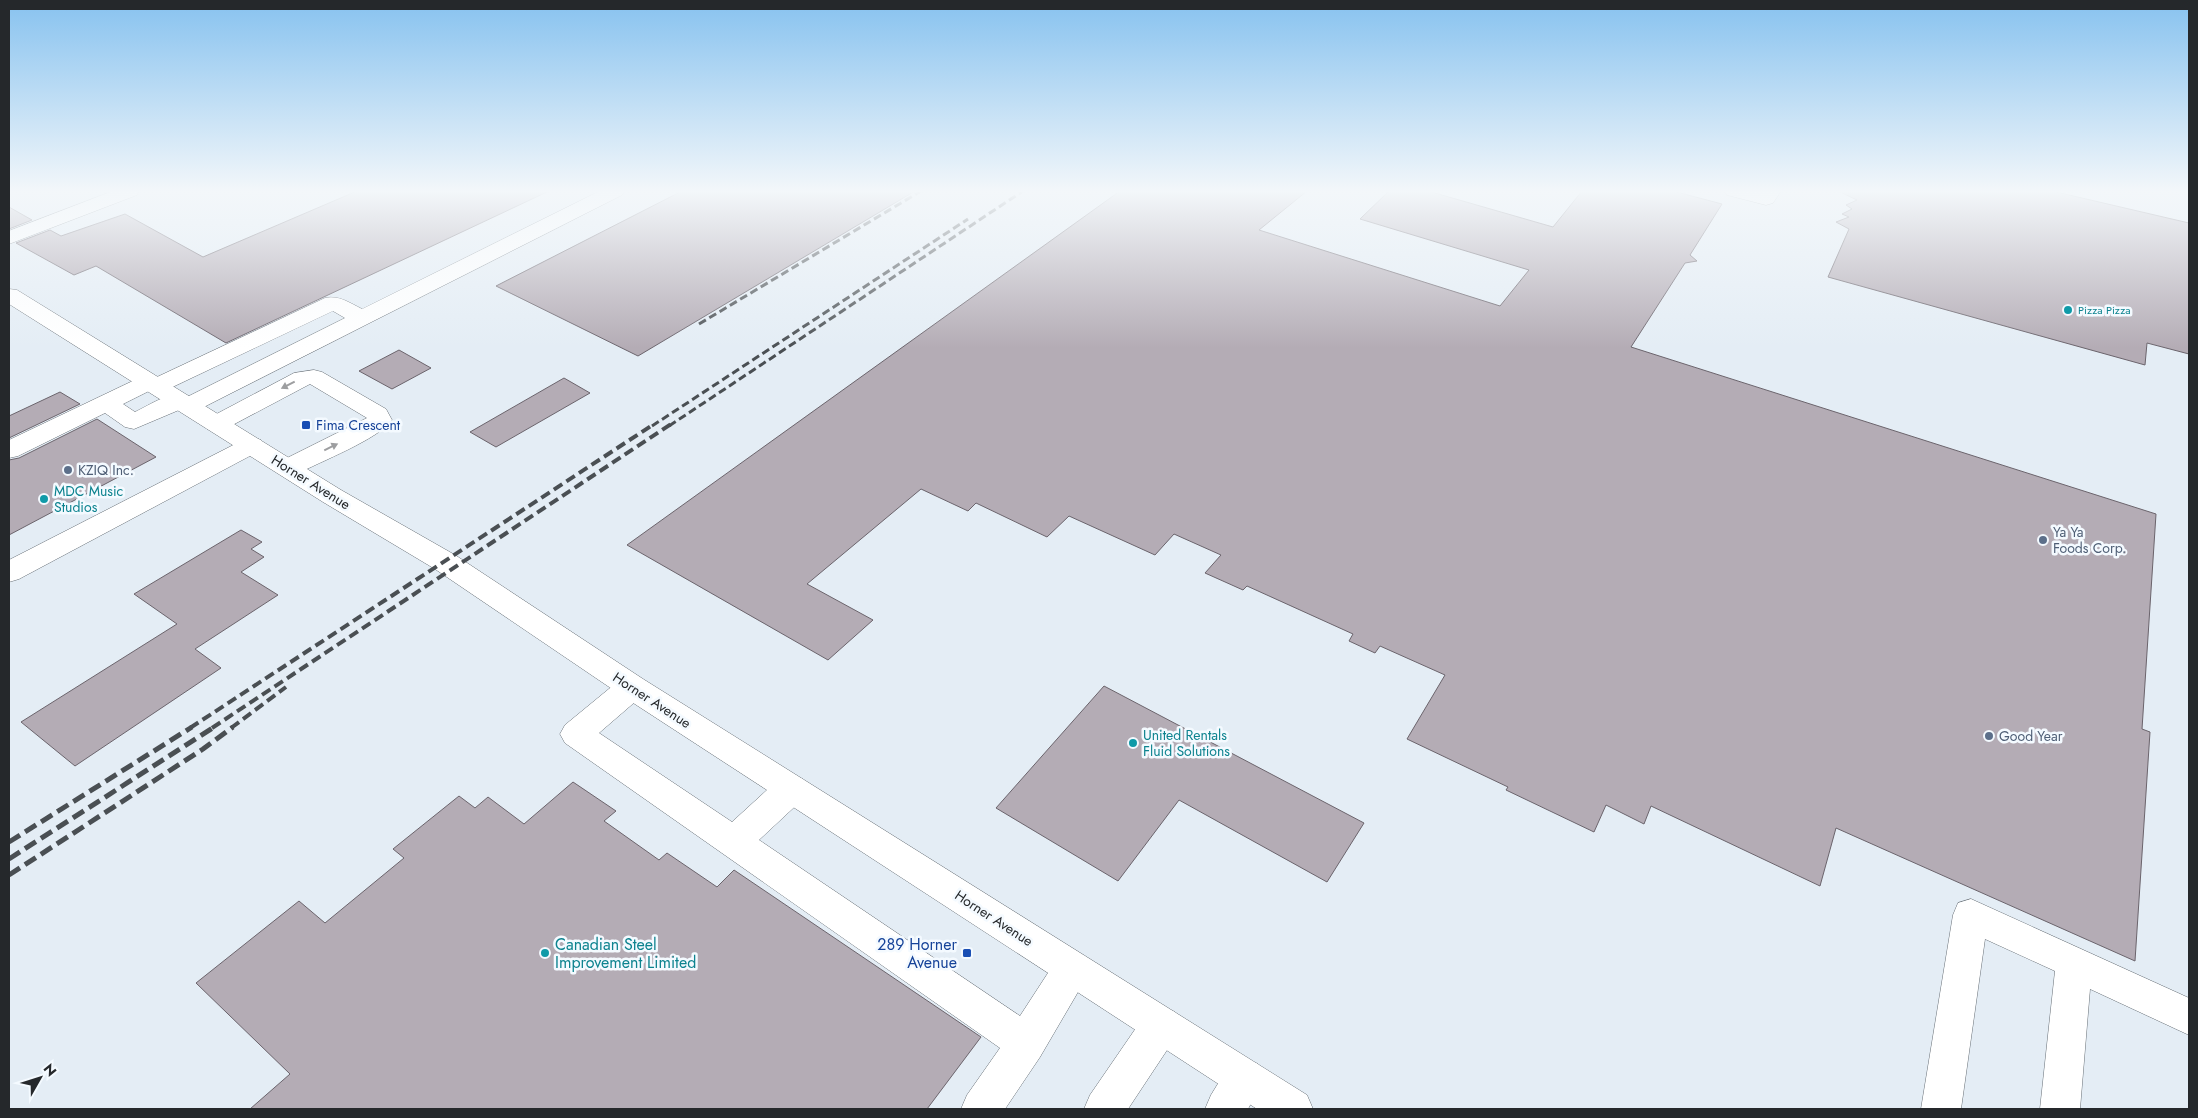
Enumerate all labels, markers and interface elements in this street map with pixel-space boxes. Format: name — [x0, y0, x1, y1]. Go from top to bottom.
place label: Pizza Pizza — [2078, 302, 2131, 318]
marker: Pizza Pizza — [2062, 304, 2074, 316]
one-way arrow — [281, 381, 296, 389]
place label: Fima Crescent — [316, 415, 401, 435]
marker: Fima Crescent — [300, 419, 312, 431]
one-way arrow — [324, 443, 339, 451]
street label: Horner Avenue — [268, 450, 354, 514]
place label: KZIQ Inc. — [78, 460, 134, 480]
marker: KZIQ Inc. — [62, 464, 74, 476]
place label: MDC Music Studios — [54, 481, 123, 517]
marker: MDC Music Studios — [38, 493, 50, 505]
place label: Ya Ya Foods Corp. — [2053, 522, 2126, 558]
marker: Ya Ya Foods Corp. — [2037, 534, 2049, 546]
street label: Horner Avenue — [609, 667, 695, 733]
place label: United Rentals Fluid Solutions — [1143, 725, 1230, 761]
place label: Good Year — [1999, 726, 2063, 746]
marker: Good Year — [1983, 730, 1995, 742]
marker: United Rentals Fluid Solutions — [1127, 737, 1139, 749]
street label: Horner Avenue — [951, 885, 1037, 951]
place label: Canadian Steel Improvement Limited — [555, 933, 696, 974]
place label: 289 Horner Avenue — [877, 933, 958, 974]
marker: Canadian Steel Improvement Limited — [539, 947, 551, 959]
marker: 289 Horner Avenue — [961, 947, 973, 959]
north arrow — [15, 1053, 65, 1103]
text: N — [39, 1059, 61, 1080]

